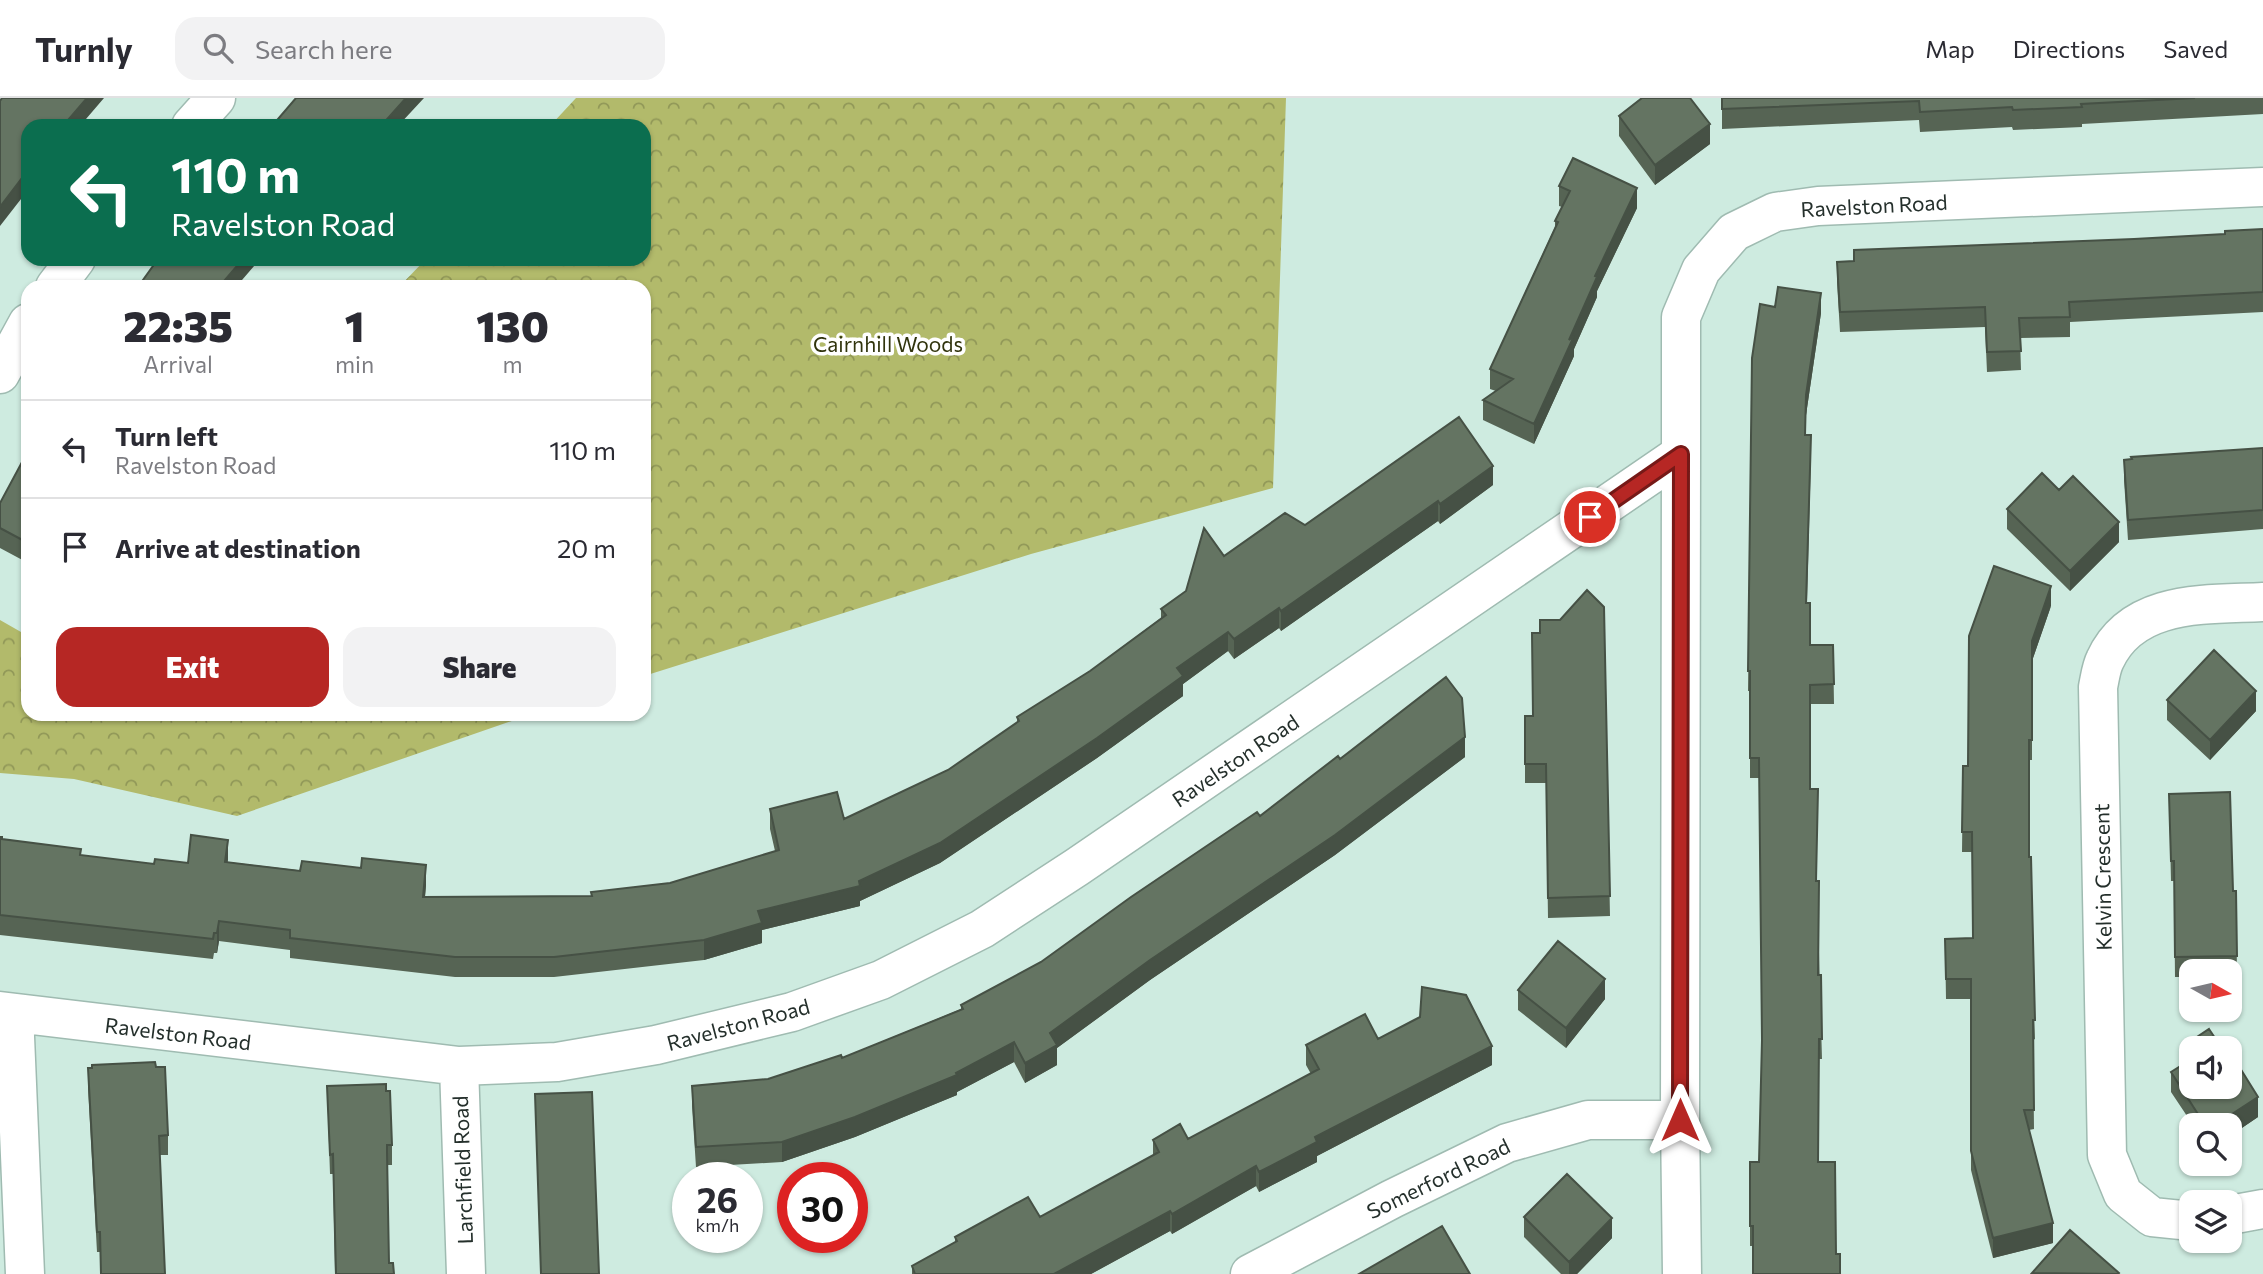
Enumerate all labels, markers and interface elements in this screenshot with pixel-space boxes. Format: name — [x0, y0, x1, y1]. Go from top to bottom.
search box — [175, 17, 665, 80]
text: Turnly — [35, 28, 133, 69]
icon: search — [199, 29, 237, 67]
text: Search here — [255, 33, 392, 64]
text: Map — [1925, 34, 1975, 63]
text: Directions — [2013, 34, 2125, 63]
text: Saved — [2163, 34, 2228, 63]
text: 110 m — [171, 143, 300, 203]
icon: left — [56, 147, 147, 238]
street label: Ravelston Road — [1800, 189, 1948, 221]
text: Ravelston Road — [171, 203, 395, 243]
text: 22:35 — [123, 299, 233, 351]
text: 1 — [345, 299, 364, 351]
text: 130 — [476, 299, 549, 351]
park label: Cairnhill Woods — [813, 331, 963, 356]
text: Arrival — [143, 350, 213, 378]
text: min — [335, 350, 374, 378]
text: m — [503, 350, 523, 378]
text: Turn left — [115, 420, 218, 451]
icon: left — [56, 430, 94, 468]
text: 110 m — [549, 434, 616, 465]
text: Ravelston Road — [115, 451, 276, 479]
pin — [1560, 487, 1620, 547]
icon: arrive — [1571, 498, 1609, 536]
icon: arrive — [56, 528, 94, 566]
text: Arrive at destination — [115, 532, 361, 563]
text: 20 m — [557, 532, 616, 563]
button: Exit — [56, 627, 329, 707]
button: Share — [343, 627, 616, 707]
street label: Ravelston Road — [1167, 708, 1303, 812]
street label: Kelvin Crescent — [2088, 803, 2116, 951]
north arrow — [2179, 959, 2242, 1022]
map controls — [2179, 959, 2242, 1253]
street label: Ravelston Road — [664, 993, 812, 1055]
street label: Ravelston Road — [103, 1012, 253, 1054]
button: sound — [2179, 1036, 2242, 1099]
position arrow — [1643, 1083, 1717, 1157]
street label: Larchfield Road — [447, 1095, 477, 1245]
button: search — [2179, 1113, 2242, 1176]
street label: Somerford Road — [1362, 1133, 1514, 1223]
speed limit sign: 30 — [777, 1162, 868, 1253]
text: 26 — [697, 1177, 738, 1220]
button: layers — [2179, 1190, 2242, 1253]
text: km/h — [696, 1214, 739, 1236]

